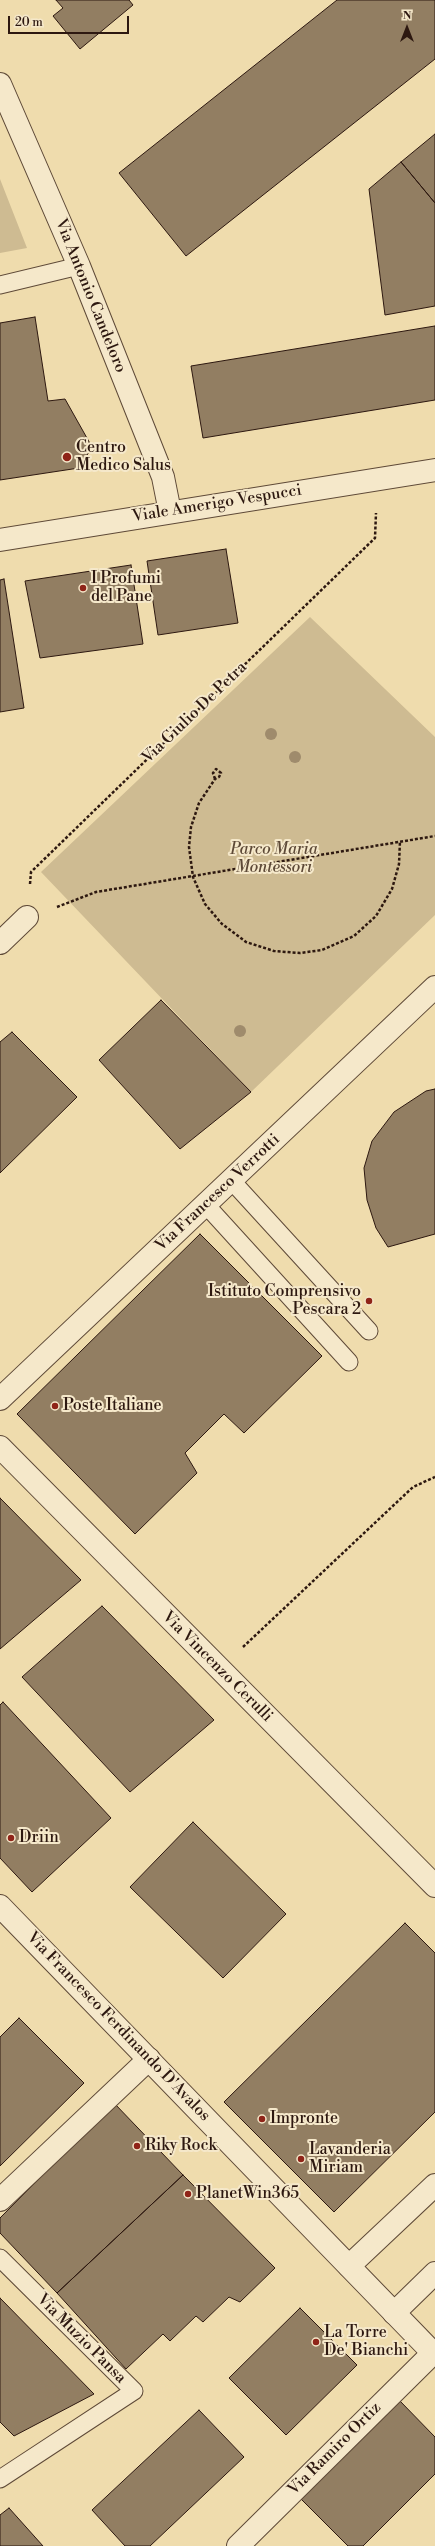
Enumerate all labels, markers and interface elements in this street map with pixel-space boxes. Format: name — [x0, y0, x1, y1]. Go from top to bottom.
scale bar — [10, 8, 131, 34]
north arrow — [387, 8, 427, 48]
text: N — [403, 9, 411, 23]
text: 20 m — [15, 15, 43, 30]
street label: Via Antonio Candeloro — [50, 216, 130, 376]
place label: Centro Medico Salus — [76, 438, 171, 476]
marker: Centro Medico Salus — [61, 451, 73, 463]
street label: Viale Amerigo Vespucci — [131, 481, 303, 527]
place label: I Profumi del Pane — [91, 569, 161, 607]
marker: I Profumi del Pane — [78, 583, 88, 593]
street label: Via Giulio De Petra — [139, 658, 251, 768]
park label: Parco Maria Montessori — [230, 840, 318, 878]
street label: Via Francesco Verrotti — [152, 1130, 284, 1256]
place label: Istituto Comprensivo Pescara 2 — [208, 1282, 361, 1320]
marker: Istituto Comprensivo Pescara 2 — [364, 1296, 374, 1306]
place label: Poste Italiane — [63, 1396, 162, 1416]
marker: Poste Italiane — [50, 1401, 60, 1411]
street label: Via Vincenzo Cerulli — [158, 1608, 276, 1726]
place label: Driin — [19, 1828, 59, 1848]
marker: Driin — [6, 1833, 16, 1843]
street label: Via Francesco Ferdinando D'Avalos — [22, 1928, 214, 2126]
place label: Impronte — [270, 2109, 338, 2129]
marker: Impronte — [257, 2114, 267, 2124]
place label: Riky Rock — [145, 2136, 217, 2156]
place label: Lavanderia Miriam — [309, 2140, 391, 2178]
marker: Riky Rock — [132, 2141, 142, 2151]
marker: Lavanderia Miriam — [296, 2154, 306, 2164]
place label: PlanetWin365 — [196, 2184, 299, 2204]
marker: PlanetWin365 — [183, 2189, 193, 2199]
street label: Via Muzio Pansa — [32, 2290, 130, 2388]
place label: La Torre De' Bianchi — [324, 2323, 408, 2361]
marker: La Torre De' Bianchi — [311, 2337, 321, 2347]
street label: Via Ramiro Ortiz — [285, 2399, 385, 2499]

